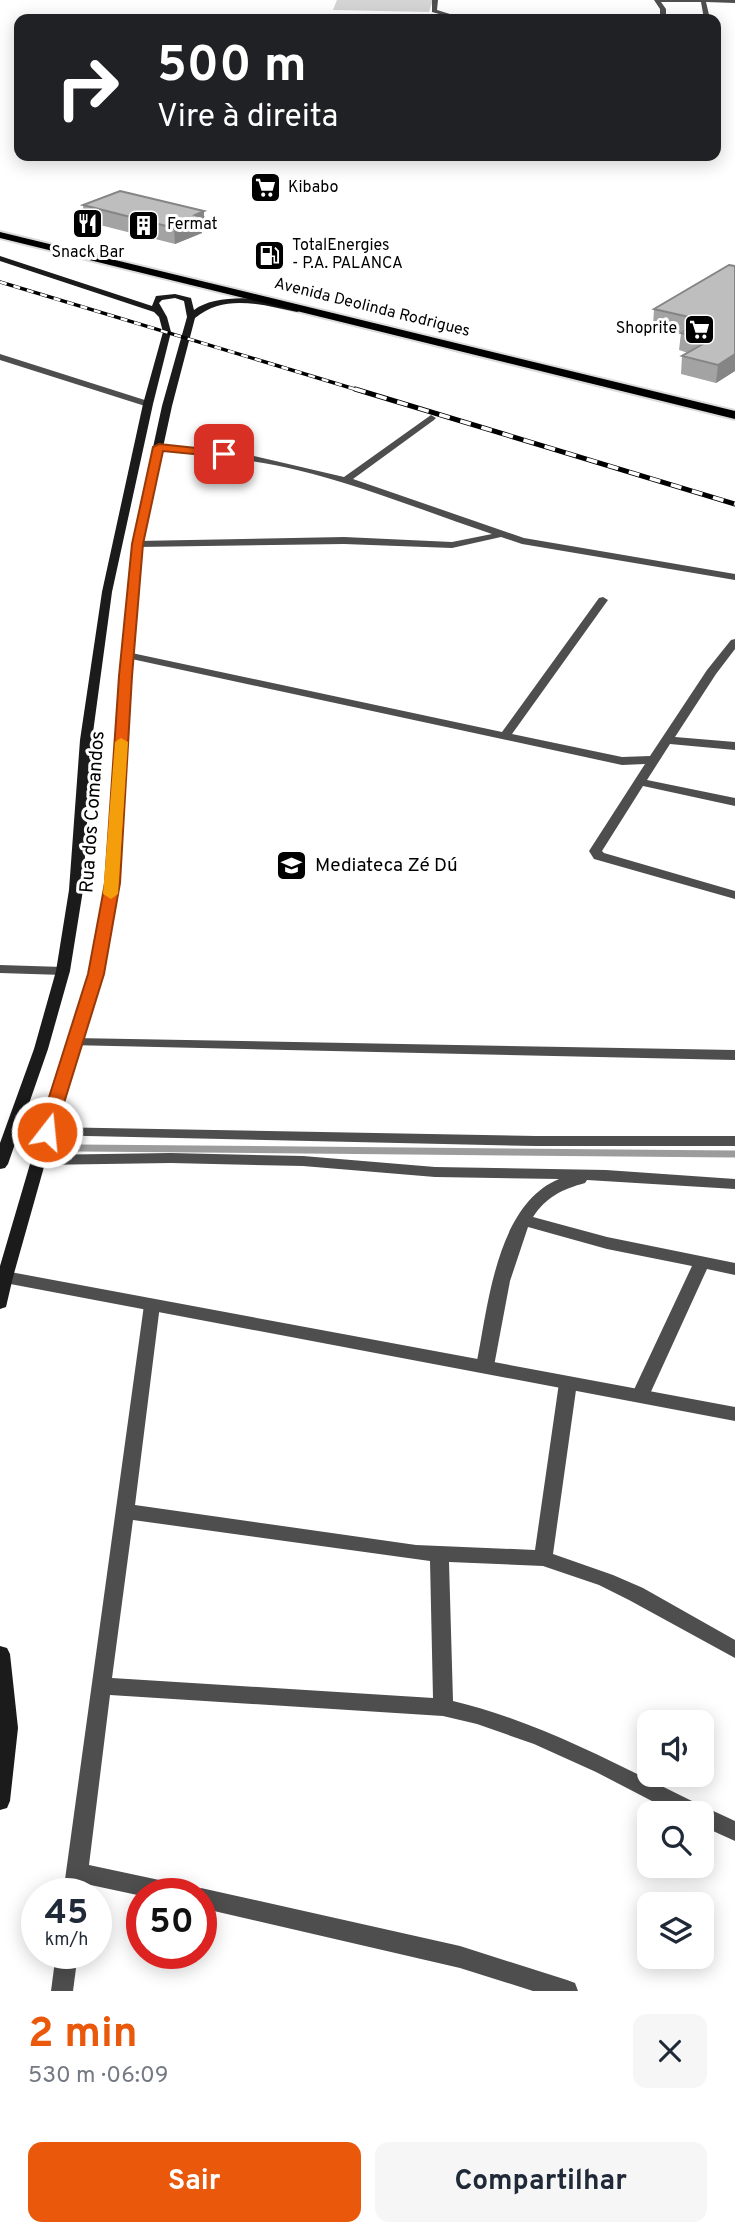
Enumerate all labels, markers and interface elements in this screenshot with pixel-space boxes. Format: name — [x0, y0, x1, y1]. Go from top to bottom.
text: 500 m — [157, 37, 307, 99]
icon: right — [42, 42, 133, 133]
text: Vire à direita — [157, 98, 338, 138]
supermarket icon: Kibabo — [248, 171, 282, 205]
place label: Kibabo — [288, 178, 339, 198]
restaurant icon: Snack Bar — [71, 207, 105, 241]
building icon: Fermat — [127, 208, 161, 242]
place label: Fermat — [167, 215, 217, 235]
place label: TotalEnergies - P.A. PALANCA — [292, 236, 403, 274]
fuel station icon: TotalEnergies - P.A. PALANCA — [252, 238, 286, 272]
place label: Snack Bar — [51, 243, 125, 263]
street label: Avenida Deolinda Rodrigues — [272, 274, 472, 342]
supermarket icon: Shoprite — [683, 312, 717, 346]
place label: Shoprite — [616, 319, 677, 339]
pin — [194, 424, 254, 484]
icon: arrive — [205, 435, 243, 473]
street label: Rua dos Comandos — [75, 730, 111, 894]
school or university icon: Mediateca Zé Dú — [275, 849, 309, 883]
place label: Mediateca Zé Dú — [315, 854, 458, 878]
position arrow — [10.0, 1095, 84.0, 1169]
map controls — [637, 1710, 714, 1969]
button: sound — [637, 1710, 714, 1787]
button: search — [637, 1801, 714, 1878]
speed limit sign: 50 — [126, 1878, 217, 1969]
text: 45 — [45, 1892, 88, 1936]
button: layers — [637, 1892, 714, 1969]
text: km/h — [45, 1929, 88, 1952]
text: 2 min — [28, 2009, 138, 2062]
button: close — [633, 2014, 707, 2088]
text: 530 m · 06:09 — [28, 2062, 169, 2091]
button: Sair — [28, 2142, 361, 2222]
button: Compartilhar — [375, 2142, 707, 2222]

